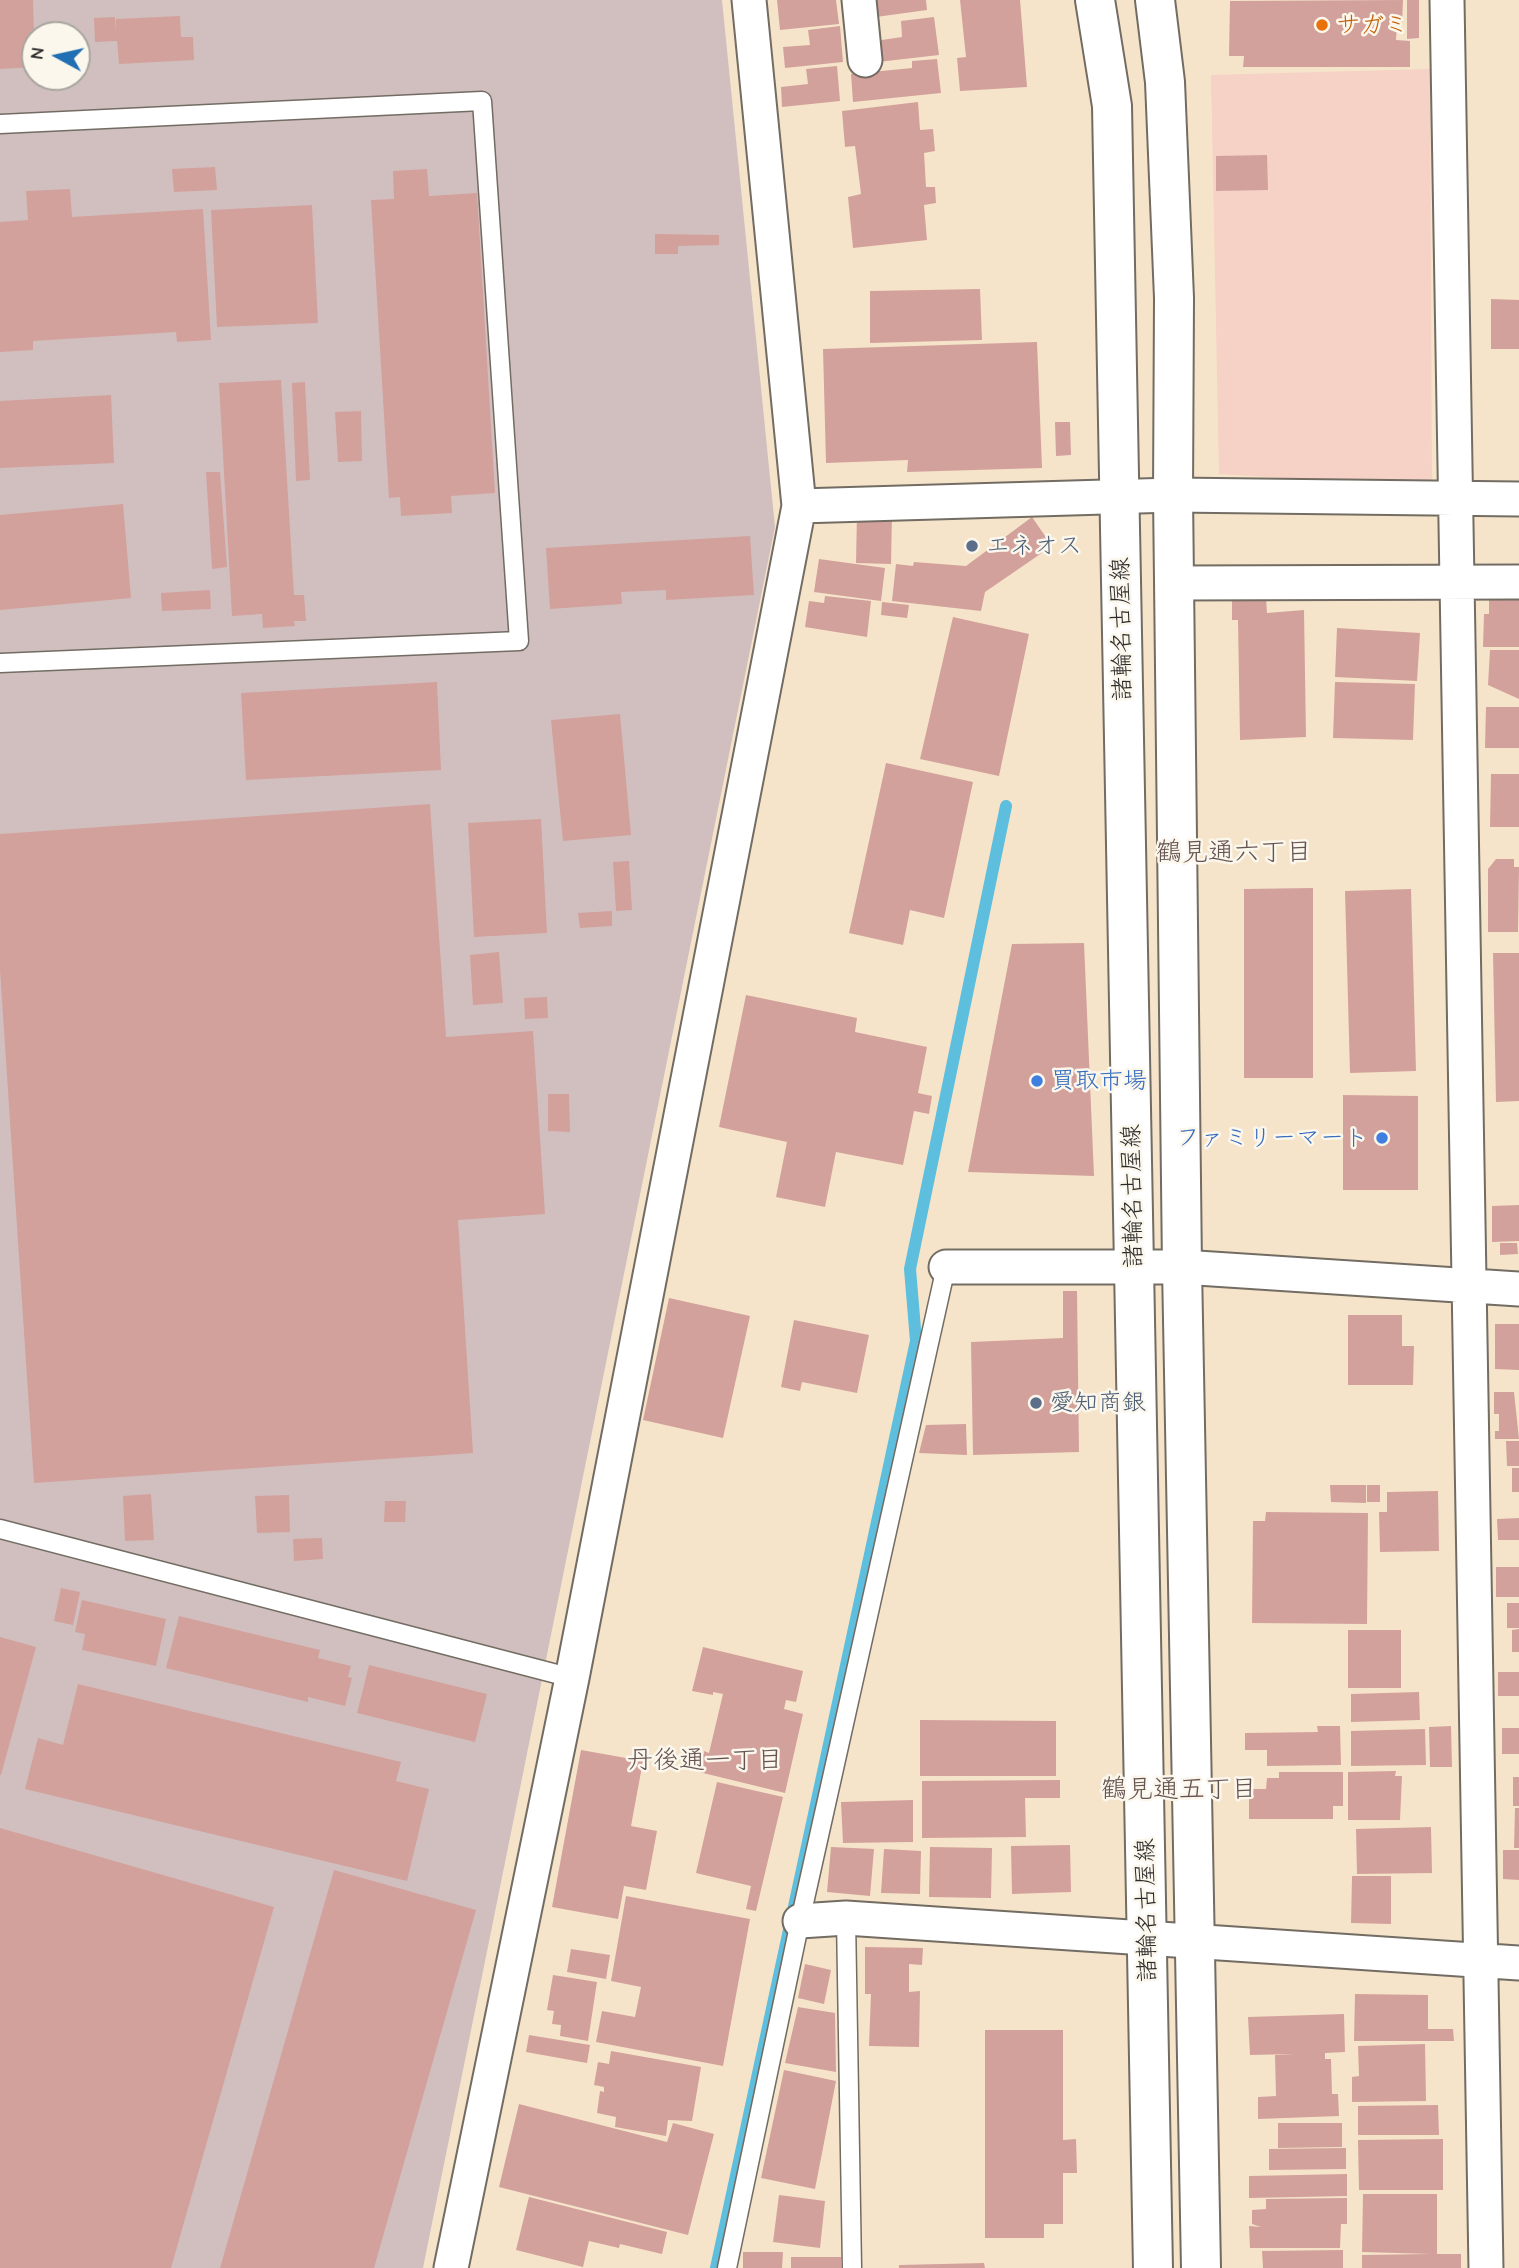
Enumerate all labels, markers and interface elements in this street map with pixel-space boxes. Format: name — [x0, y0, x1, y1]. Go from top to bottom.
place label: サガミ — [1336, 11, 1408, 39]
marker: サガミ — [1314, 17, 1330, 33]
north arrow — [21, 21, 91, 91]
text: N — [25, 46, 49, 61]
place label: エネオス — [986, 532, 1082, 560]
marker: エネオス — [964, 538, 980, 554]
street label: 諸輪名古屋線 — [1106, 557, 1138, 701]
district label: 鶴見通六丁目 — [1156, 837, 1312, 869]
place label: 買取市場 — [1051, 1067, 1147, 1095]
marker: 買取市場 — [1029, 1073, 1045, 1089]
street label: 諸輪名古屋線 — [1117, 1124, 1149, 1268]
place label: ファミリーマート — [1176, 1124, 1368, 1152]
marker: ファミリーマート — [1374, 1130, 1390, 1146]
place label: 愛知商銀 — [1050, 1389, 1146, 1417]
marker: 愛知商銀 — [1028, 1395, 1044, 1411]
district label: 丹後通一丁目 — [627, 1745, 783, 1777]
district label: 鶴見通五丁目 — [1101, 1774, 1257, 1806]
street label: 諸輪名古屋線 — [1131, 1838, 1163, 1982]

